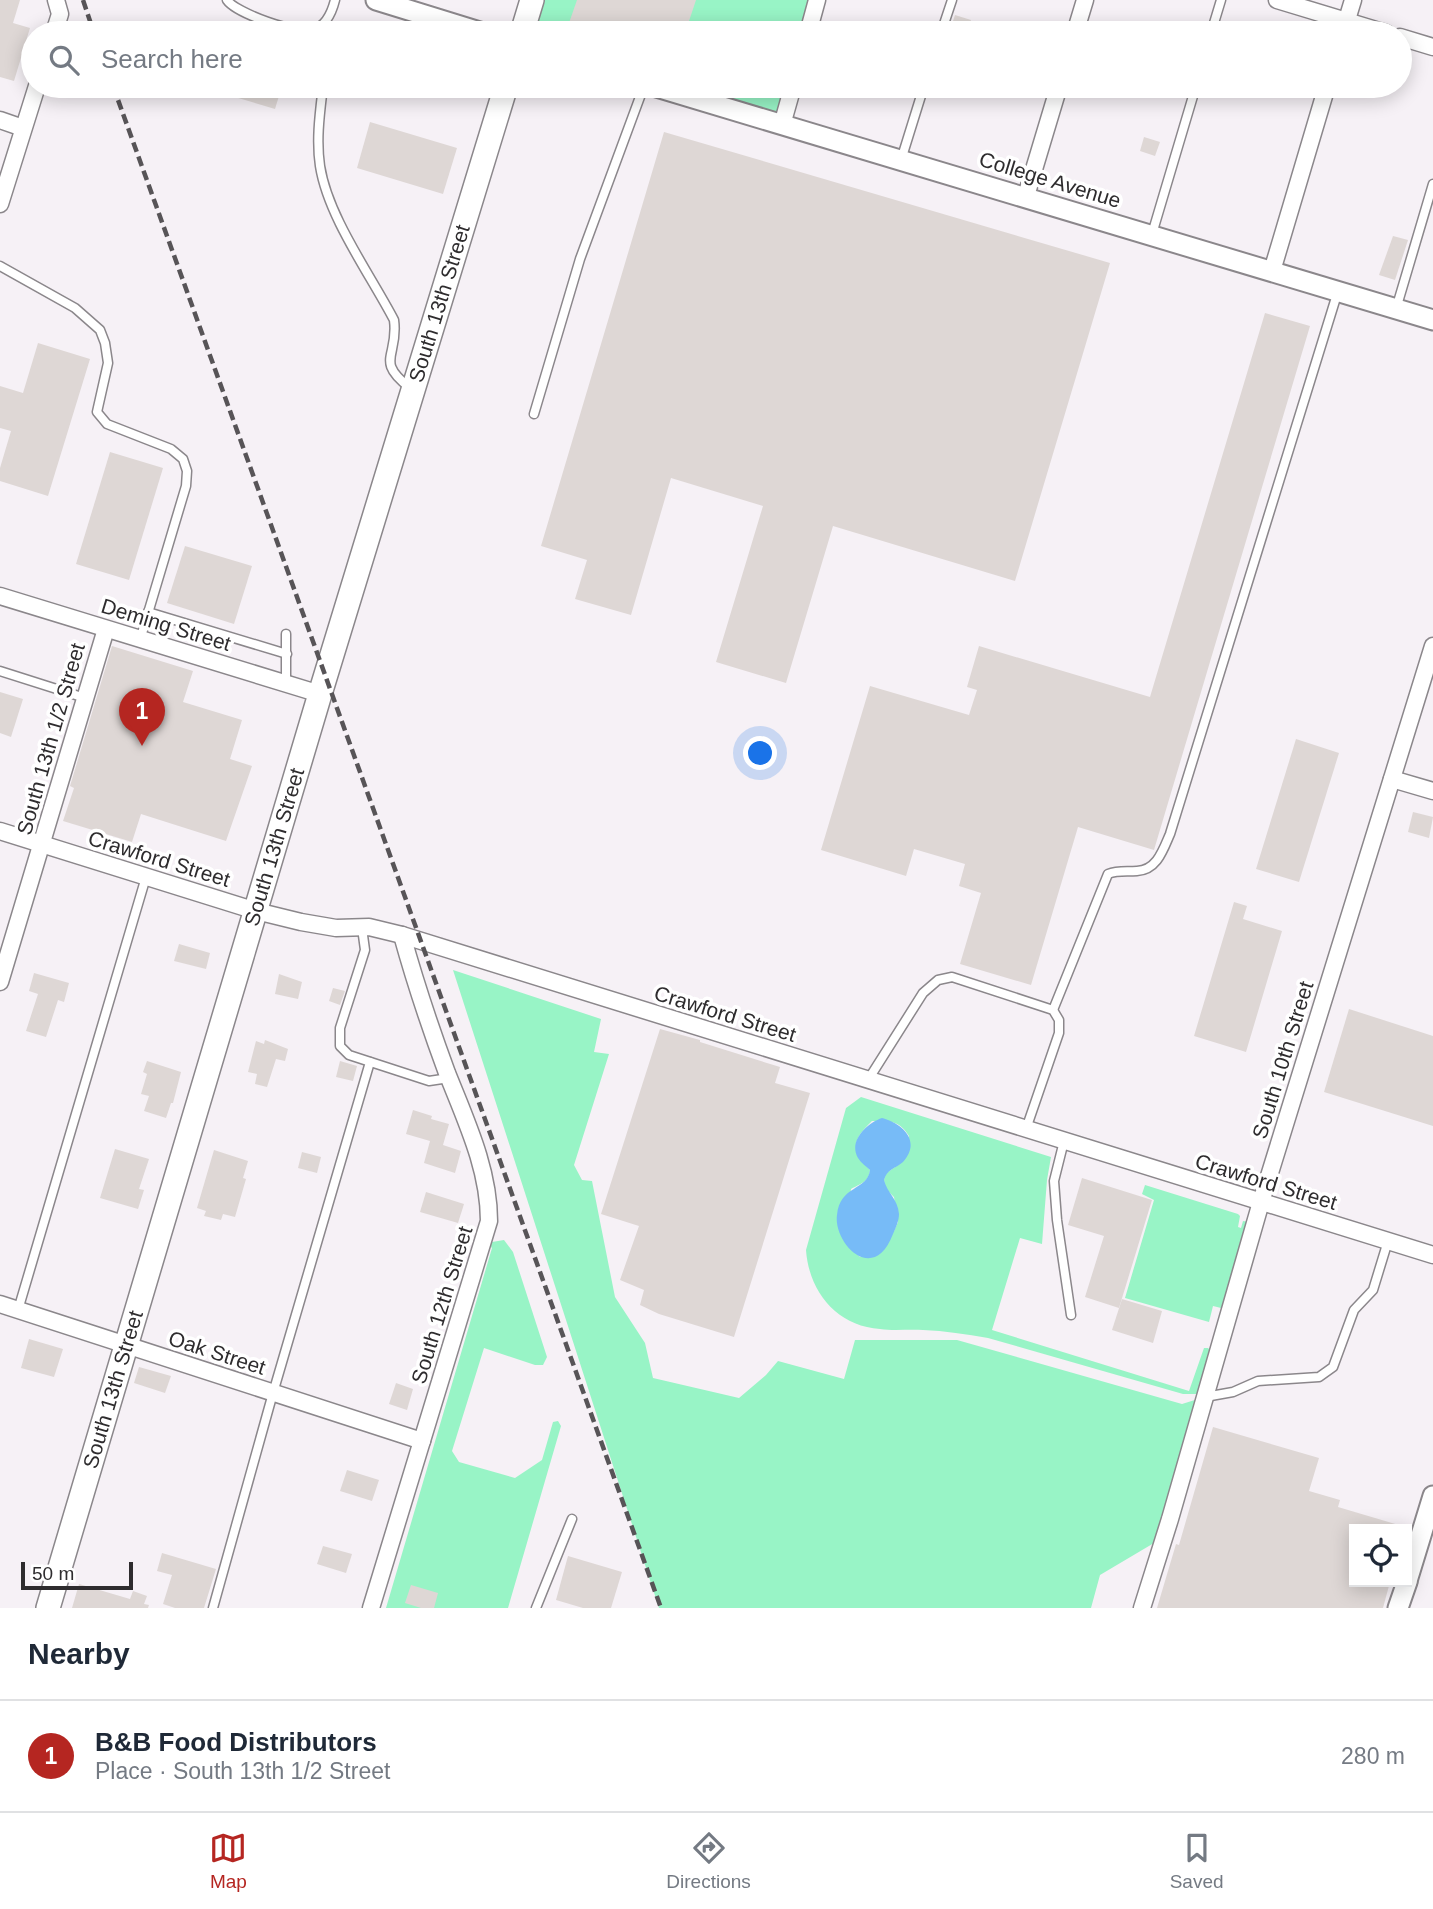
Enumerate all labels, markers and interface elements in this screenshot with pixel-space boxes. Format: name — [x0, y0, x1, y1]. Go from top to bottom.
search box — [21, 21, 1412, 98]
icon: search — [45, 41, 83, 79]
text: Search here — [101, 44, 243, 74]
street label: College Avenue — [977, 147, 1124, 212]
street label: South 13th Street — [404, 222, 474, 385]
street label: Deming Street — [99, 594, 234, 655]
street label: South 13th 1/2 Street — [12, 640, 89, 837]
pin: 1 — [119, 688, 165, 746]
your location — [743, 736, 777, 770]
street label: South 13th Street — [240, 765, 308, 929]
street label: Crawford Street — [85, 826, 233, 891]
street label: South 10th Street — [1248, 978, 1317, 1141]
street label: Crawford Street — [651, 981, 799, 1046]
street label: Crawford Street — [1192, 1149, 1340, 1214]
street label: South 12th Street — [407, 1223, 476, 1386]
street label: South 13th Street — [78, 1307, 147, 1471]
street label: Oak Street — [166, 1326, 269, 1379]
map controls — [1349, 1524, 1412, 1587]
button: locate — [1349, 1524, 1412, 1587]
scale bar — [21, 1559, 133, 1591]
text: 50 m — [32, 1563, 74, 1584]
text: Nearby — [28, 1637, 130, 1670]
text: B&B Food Distributors — [95, 1727, 377, 1757]
text: 1 — [45, 1743, 57, 1769]
text: 280 m — [1341, 1743, 1405, 1769]
text: Place · South 13th 1/2 Street — [95, 1758, 390, 1784]
tab: Map — [209, 1829, 247, 1893]
tab: Directions — [666, 1829, 751, 1893]
tab: Saved — [1170, 1829, 1224, 1893]

